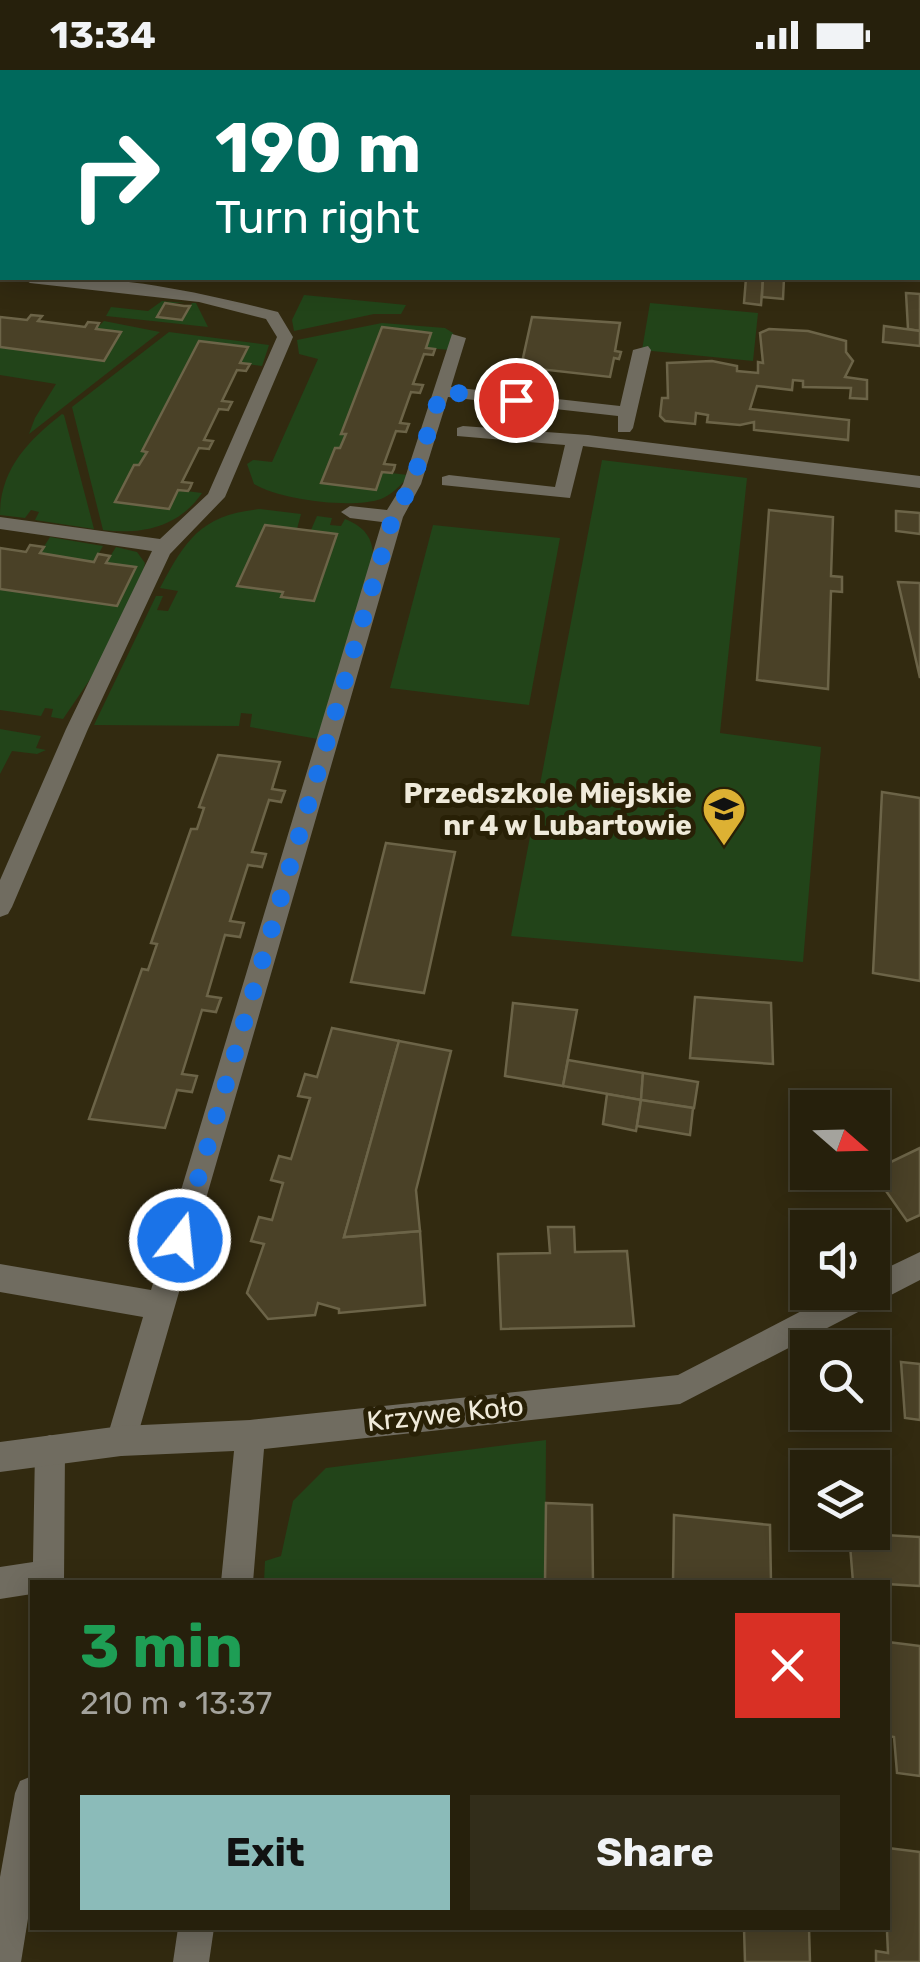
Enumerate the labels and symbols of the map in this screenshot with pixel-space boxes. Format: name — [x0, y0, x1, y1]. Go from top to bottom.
pin — [474, 358, 559, 443]
place label: Przedszkole Miejskie nr 4 w Lubartowie — [403, 777, 692, 842]
school or university icon: Przedszkole Miejskie nr 4 w Lubartowie — [701, 786, 747, 847]
north arrow — [790, 1090, 890, 1190]
position arrow — [128, 1188, 232, 1292]
street label: Krzywe Koło — [365, 1389, 525, 1438]

